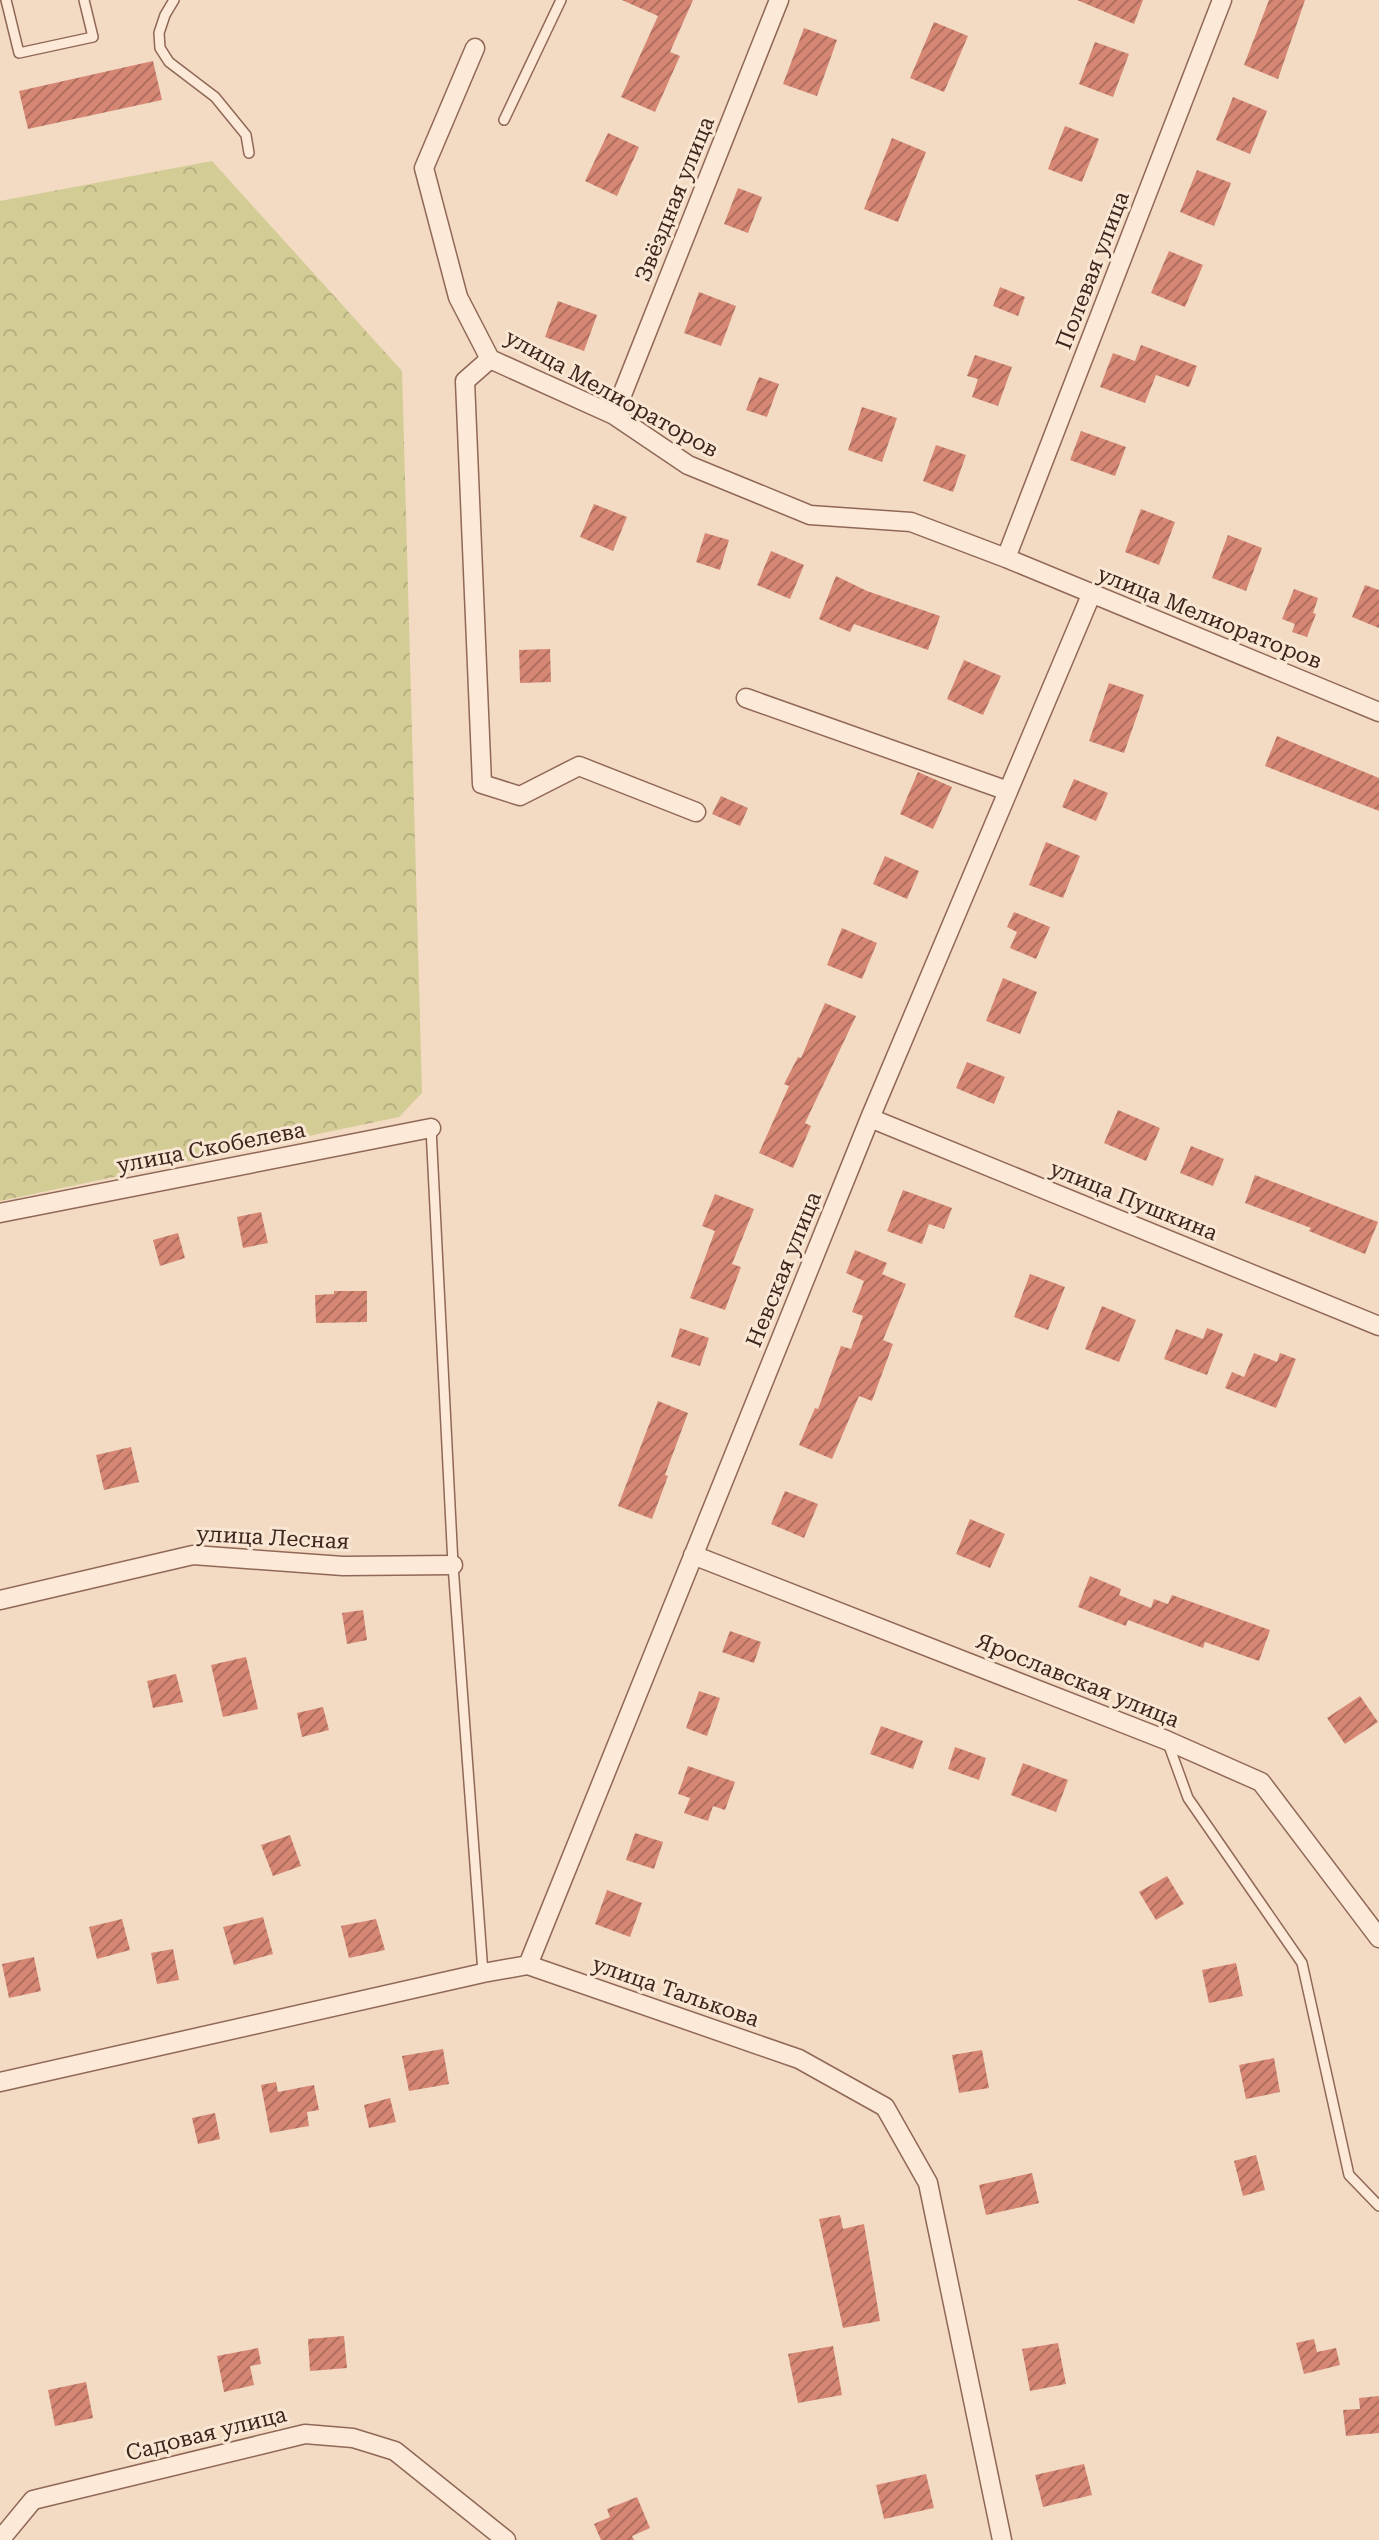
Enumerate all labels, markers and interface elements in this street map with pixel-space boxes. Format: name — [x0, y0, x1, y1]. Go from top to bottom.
street label: Звёздная улица — [630, 113, 719, 285]
street label: Полевая улица — [1051, 188, 1134, 353]
street label: улица Мелиораторов — [501, 324, 723, 463]
street label: улица Мелиораторов — [1094, 561, 1326, 674]
street label: улица Скобелева — [115, 1117, 307, 1178]
street label: улица Пушкина — [1046, 1155, 1221, 1246]
street label: Невская улица — [741, 1188, 826, 1351]
street label: улица Лесная — [196, 1521, 350, 1554]
street label: Ярославская улица — [973, 1628, 1183, 1733]
street label: улица Талькова — [589, 1951, 763, 2032]
street label: Садовая улица — [123, 2401, 289, 2466]

